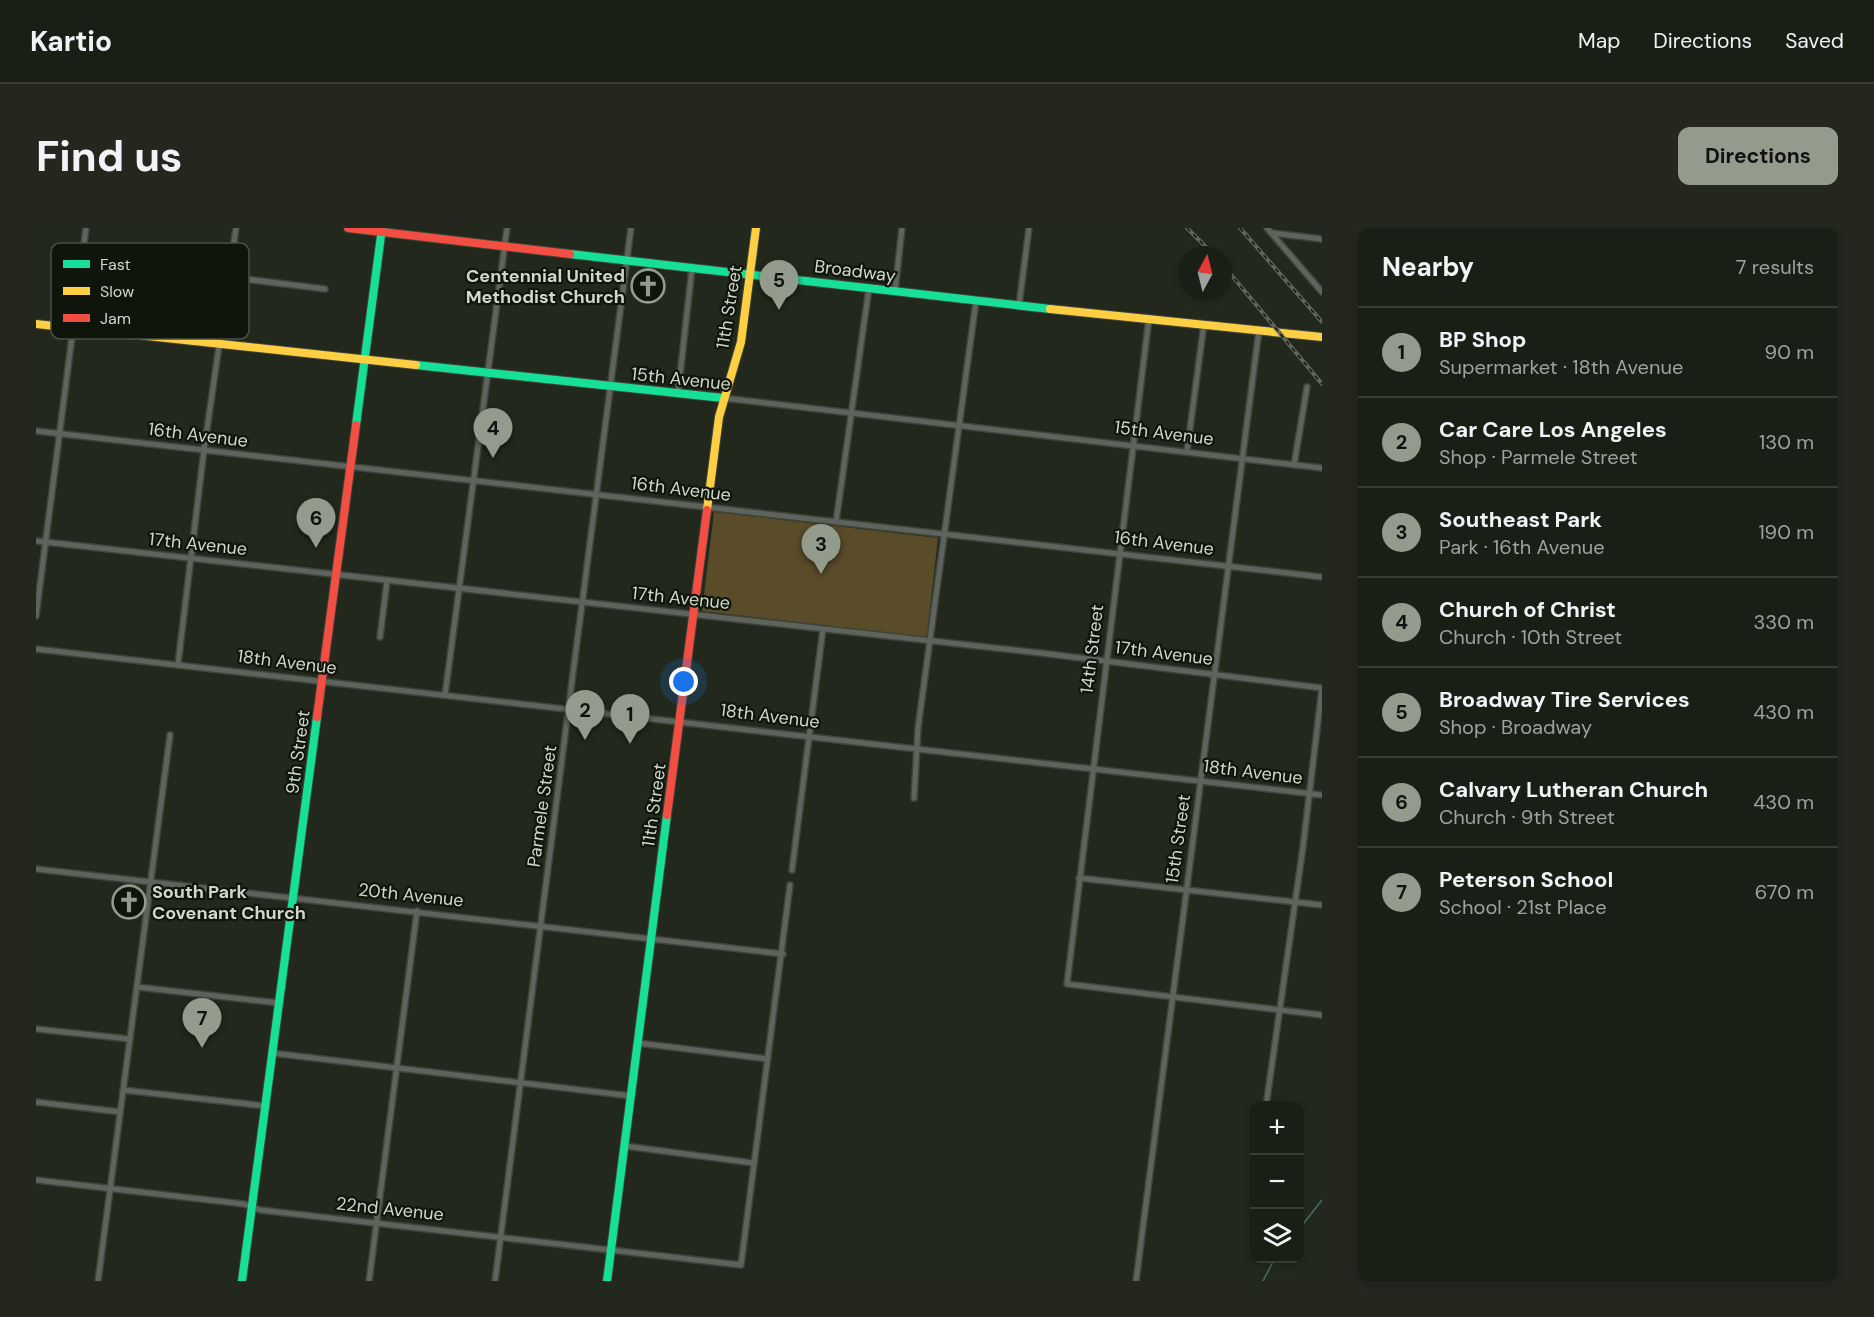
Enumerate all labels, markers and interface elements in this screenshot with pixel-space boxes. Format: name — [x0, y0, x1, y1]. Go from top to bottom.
text: Kartio — [30, 23, 112, 60]
text: Map — [1578, 27, 1620, 55]
text: Directions — [1653, 27, 1752, 55]
text: Saved — [1785, 27, 1844, 55]
button: Directions — [1678, 127, 1838, 185]
text: Find us — [36, 129, 182, 184]
legend — [51, 243, 249, 339]
north arrow — [1178, 246, 1232, 300]
text: Nearby — [1382, 250, 1474, 284]
text: Fast — [100, 254, 131, 275]
street label: Broadway — [813, 254, 897, 288]
text: 7 results — [1736, 254, 1814, 280]
pin: 5 — [760, 260, 798, 310]
street label: 11th Street — [711, 263, 747, 351]
place label: Centennial United Methodist Church — [466, 264, 625, 309]
church icon: Centennial United Methodist Church — [630, 268, 666, 304]
text: Slow — [100, 281, 134, 302]
text: Jam — [100, 308, 131, 329]
text: BP Shop — [1439, 325, 1526, 354]
text: 1 — [1398, 339, 1405, 365]
text: 90 m — [1765, 339, 1814, 365]
text: Supermarket · 18th Avenue — [1439, 354, 1683, 380]
street label: 15th Avenue — [630, 362, 732, 396]
pin: 4 — [474, 408, 512, 458]
street label: 15th Avenue — [1113, 415, 1215, 451]
text: Car Care Los Angeles — [1439, 415, 1667, 444]
street label: 16th Avenue — [147, 417, 249, 453]
text: 2 — [1396, 429, 1407, 455]
text: 130 m — [1759, 429, 1814, 455]
text: Shop · Parmele Street — [1439, 444, 1638, 470]
street label: 16th Avenue — [630, 471, 732, 507]
pin: 6 — [296, 498, 336, 548]
text: Southeast Park — [1439, 505, 1602, 534]
text: 3 — [1395, 519, 1408, 545]
text: 190 m — [1758, 519, 1814, 545]
pin: 3 — [802, 524, 840, 574]
street label: 16th Avenue — [1113, 525, 1215, 561]
street label: 17th Avenue — [148, 527, 248, 561]
text: Park · 16th Avenue — [1439, 534, 1605, 560]
street label: 17th Avenue — [631, 581, 731, 615]
text: Church of Christ — [1439, 595, 1616, 624]
street label: 14th Street — [1075, 603, 1109, 695]
text: 4 — [1395, 609, 1408, 635]
text: 330 m — [1754, 609, 1814, 635]
text: Church · 10th Street — [1439, 624, 1622, 650]
street label: 17th Avenue — [1114, 635, 1214, 671]
street label: 18th Avenue — [236, 644, 338, 680]
your location — [669, 667, 698, 696]
text: Broadway Tire Services — [1439, 685, 1690, 714]
pin: 2 — [566, 690, 604, 740]
pin: 1 — [610, 694, 650, 744]
street label: 18th Avenue — [719, 698, 821, 734]
text: 5 — [1395, 699, 1408, 725]
text: 430 m — [1753, 699, 1814, 725]
street label: 9th Street — [280, 708, 316, 796]
text: Shop · Broadway — [1439, 714, 1592, 740]
street label: Parmele Street — [522, 744, 562, 868]
street label: 18th Avenue — [1202, 754, 1304, 790]
street label: 11th Street — [636, 762, 672, 848]
text: Calvary Lutheran Church — [1439, 775, 1708, 804]
text: 6 — [1395, 789, 1408, 815]
text: 430 m — [1753, 789, 1814, 815]
street label: 15th Street — [1160, 793, 1196, 885]
text: Church · 9th Street — [1439, 804, 1615, 830]
text: Peterson School — [1439, 865, 1613, 894]
street label: 20th Avenue — [357, 878, 465, 912]
text: 7 — [1396, 879, 1407, 905]
text: 670 m — [1755, 879, 1814, 905]
place label: South Park Covenant Church — [152, 880, 306, 925]
church icon: South Park Covenant Church — [111, 884, 147, 920]
text: School · 21st Place — [1439, 894, 1607, 920]
pin: 7 — [182, 998, 222, 1048]
map controls — [1250, 1101, 1304, 1263]
button: + — [1250, 1101, 1304, 1155]
button: − — [1250, 1155, 1304, 1209]
street label: 22nd Avenue — [335, 1191, 445, 1227]
button: layers — [1250, 1209, 1304, 1263]

